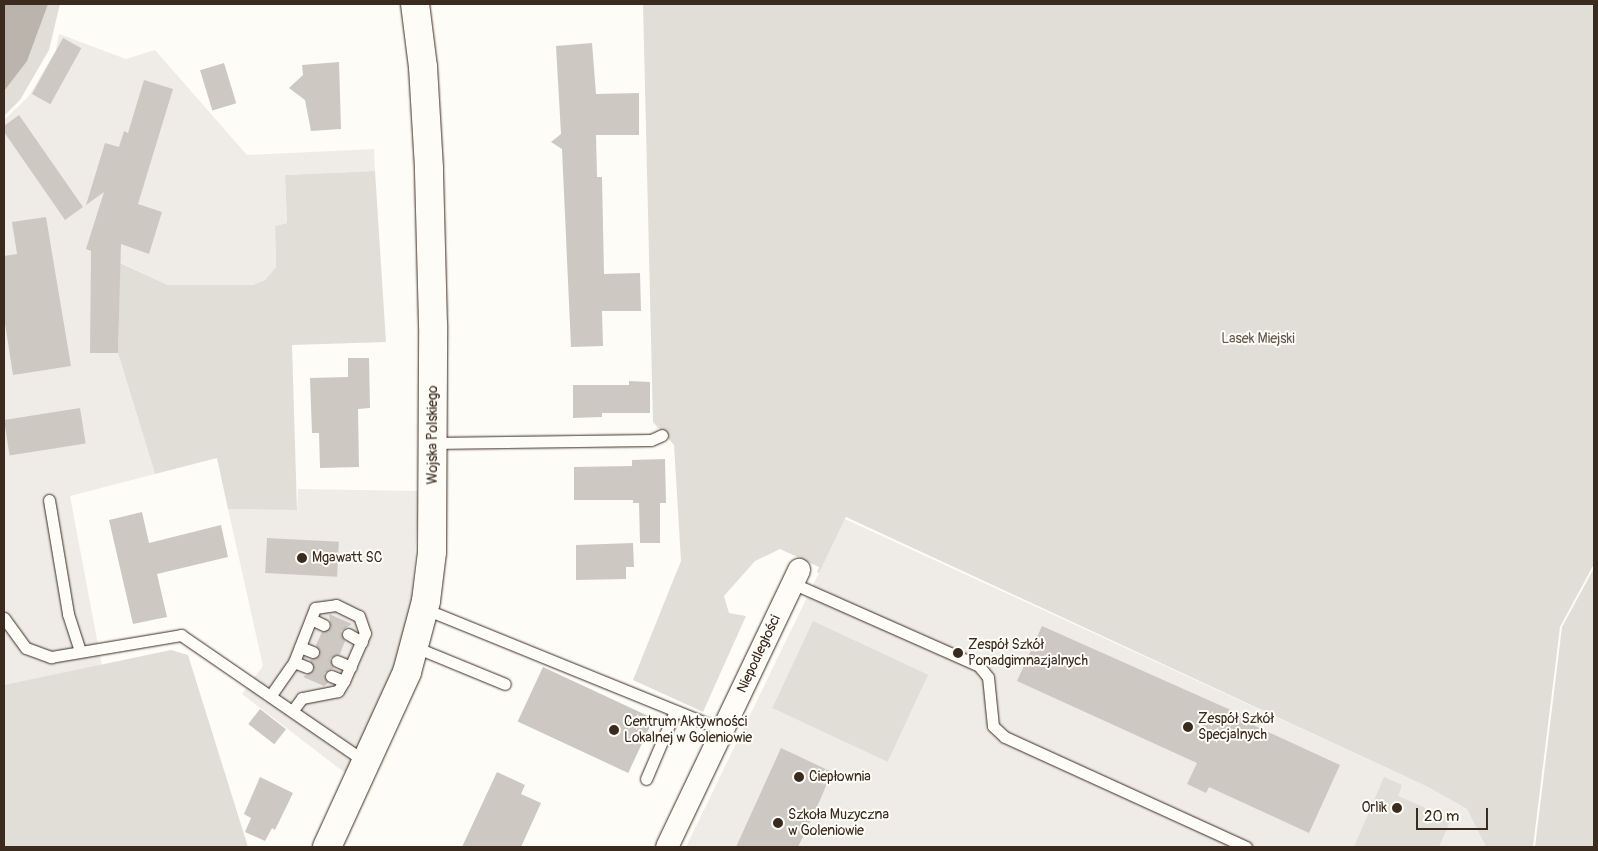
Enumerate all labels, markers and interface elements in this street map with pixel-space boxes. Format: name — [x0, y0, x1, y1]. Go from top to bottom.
park label: Lasek Miejski — [1221, 331, 1295, 347]
street label: Wojska Polskiego — [425, 386, 441, 484]
place label: Mgawatt SC — [312, 550, 382, 566]
marker: Mgawatt SC — [296, 552, 308, 564]
street label: Niepodległości — [734, 612, 784, 696]
place label: Zespół Szkół Ponadgimnazjalnych — [968, 637, 1088, 670]
marker: Zespół Szkół Ponadgimnazjalnych — [952, 647, 964, 659]
place label: Zespół Szkół Specjalnych — [1198, 711, 1274, 744]
place label: Centrum Aktywności Lokalnej w Goleniowie — [624, 714, 752, 746]
marker: Zespół Szkół Specjalnych — [1182, 721, 1194, 733]
marker: Centrum Aktywności Lokalnej w Goleniowie — [608, 724, 620, 736]
place label: Ciepłownia — [809, 769, 871, 785]
marker: Ciepłownia — [793, 771, 805, 783]
scale bar — [1418, 798, 1490, 830]
place label: Orlik — [1361, 800, 1387, 816]
marker: Orlik — [1391, 802, 1403, 814]
place label: Szkoła Muzyczna w Goleniowie — [788, 807, 889, 840]
text: 20 m — [1424, 807, 1459, 826]
marker: Szkoła Muzyczna w Goleniowie — [772, 817, 784, 829]

